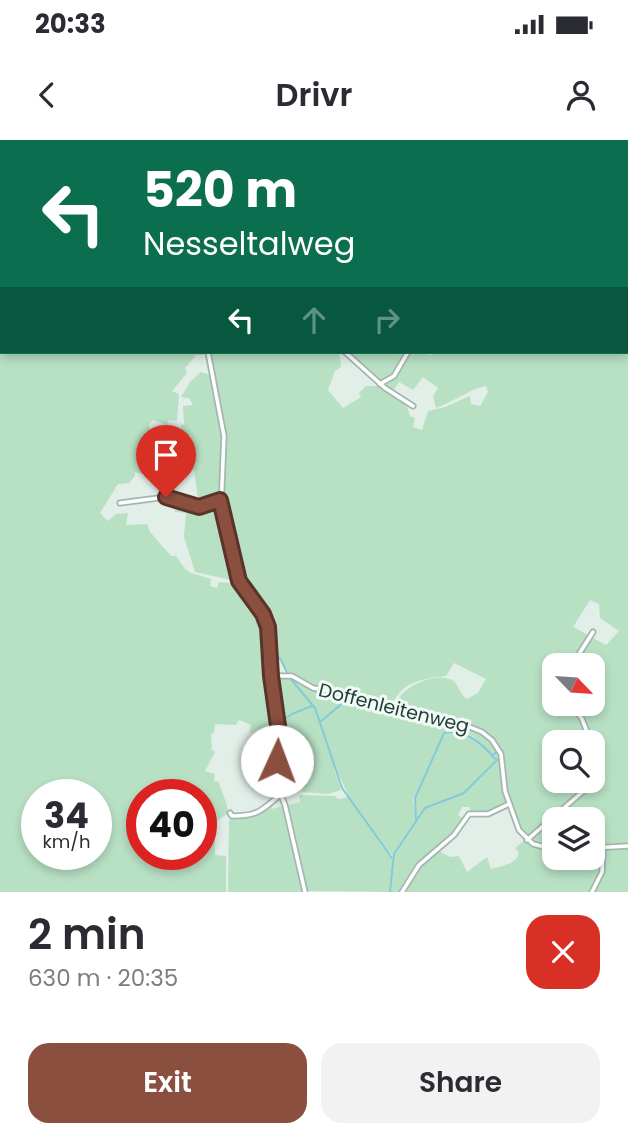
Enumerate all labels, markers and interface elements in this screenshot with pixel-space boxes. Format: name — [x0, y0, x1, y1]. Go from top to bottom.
text: 20:33 — [35, 6, 106, 42]
text: Drivr — [276, 72, 352, 117]
icon: back — [28, 76, 66, 114]
icon: person — [562, 76, 600, 114]
text: 520 m — [143, 156, 297, 224]
icon: left — [28, 168, 119, 259]
text: Nesseltalweg — [143, 221, 355, 266]
icon: left — [222, 301, 260, 339]
icon: ahead — [295, 301, 333, 339]
icon: right — [368, 301, 406, 339]
pin — [136, 425, 196, 497]
icon: arrive — [147, 436, 185, 474]
north arrow — [542, 653, 606, 716]
map controls — [542, 653, 605, 870]
street label: Doffenleitenweg — [316, 676, 472, 740]
position arrow — [240, 724, 314, 798]
button: search — [542, 730, 605, 793]
speed limit sign: 40 — [126, 779, 217, 870]
text: 34 — [44, 791, 89, 840]
button: layers — [542, 807, 605, 870]
text: km/h — [43, 829, 90, 854]
text: 2 min — [28, 905, 146, 964]
button: close — [526, 915, 600, 989]
text: 630 m · 20:35 — [28, 962, 178, 994]
button: Exit — [28, 1043, 307, 1123]
button: Share — [321, 1043, 600, 1123]

